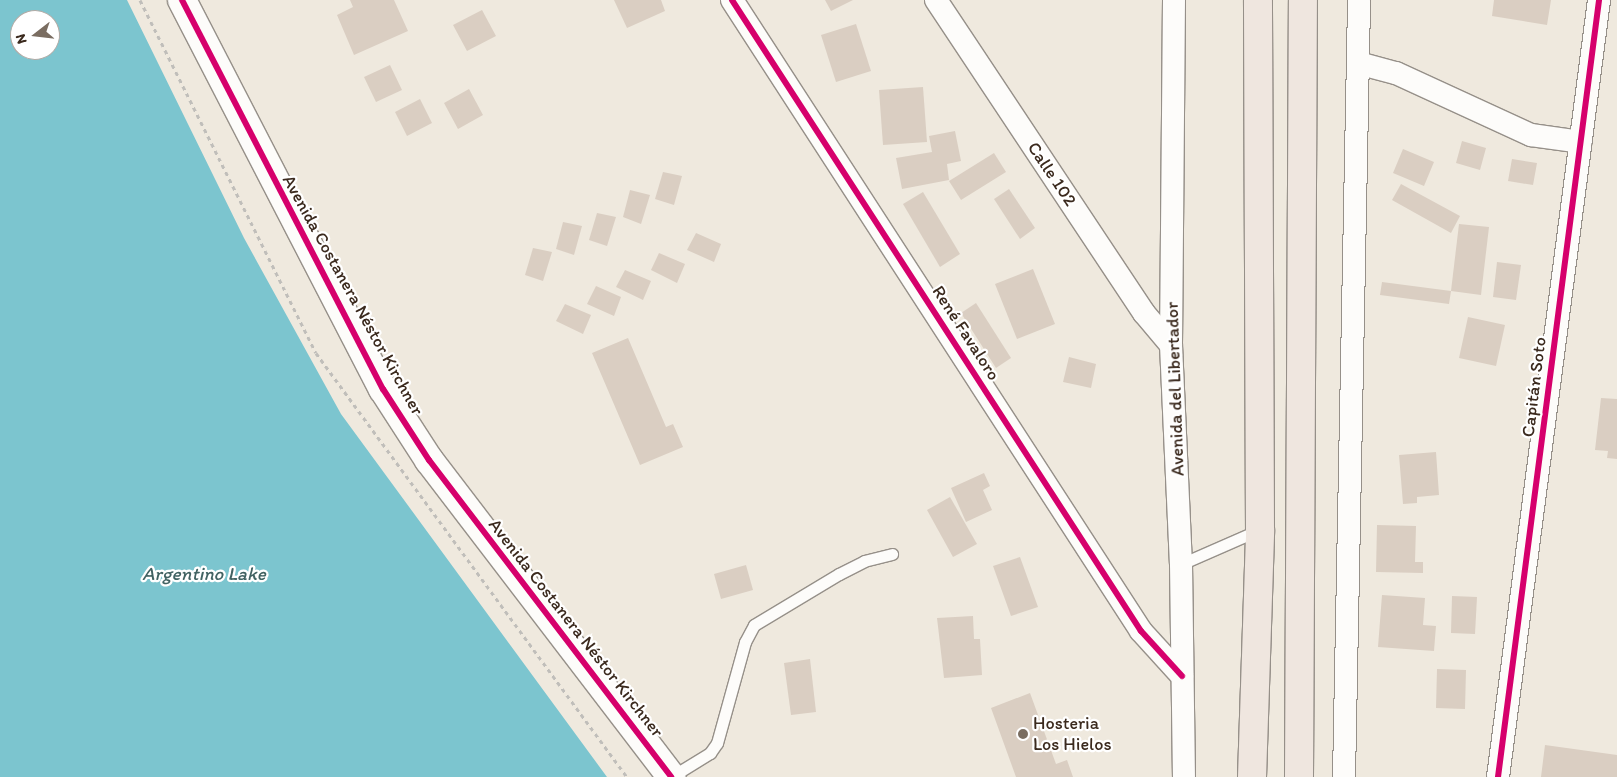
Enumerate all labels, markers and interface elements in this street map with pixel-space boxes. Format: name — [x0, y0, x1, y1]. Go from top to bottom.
north arrow — [10, 10, 60, 60]
text: N — [12, 32, 31, 46]
street label: Calle 102 — [1023, 138, 1081, 210]
street label: Avenida Costanera Néstor Kirchner — [278, 171, 428, 419]
street label: René Favaloro — [928, 282, 1004, 384]
street label: Avenida del Libertador — [1161, 302, 1189, 476]
street label: Capitán Soto — [1517, 336, 1551, 438]
street label: Avenida Costanera Néstor Kirchner — [484, 514, 668, 742]
water label: Argentino Lake — [142, 563, 266, 585]
place label: Hosteria Los Hielos — [1033, 713, 1111, 756]
marker: Hosteria Los Hielos — [1017, 728, 1029, 740]

